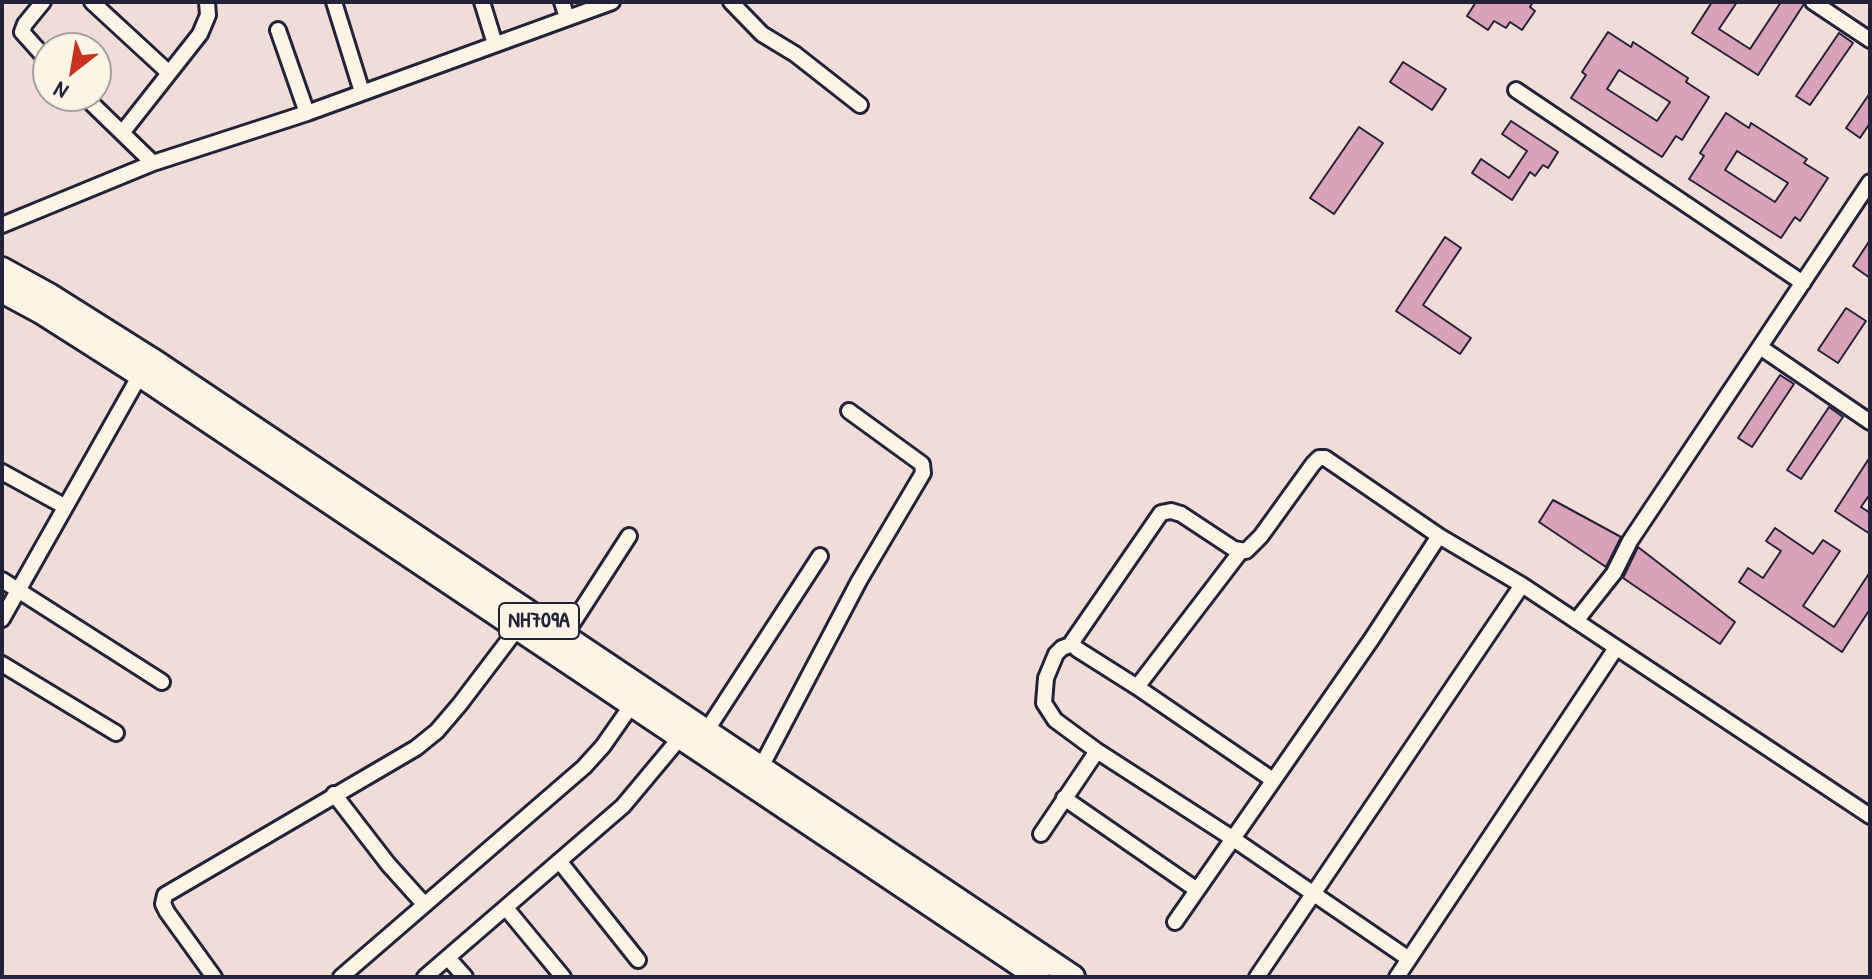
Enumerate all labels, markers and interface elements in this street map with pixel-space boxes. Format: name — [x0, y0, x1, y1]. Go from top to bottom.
north arrow — [32, 32, 112, 112]
text: N — [48, 75, 73, 107]
road number: NH709A — [499, 603, 579, 639]

